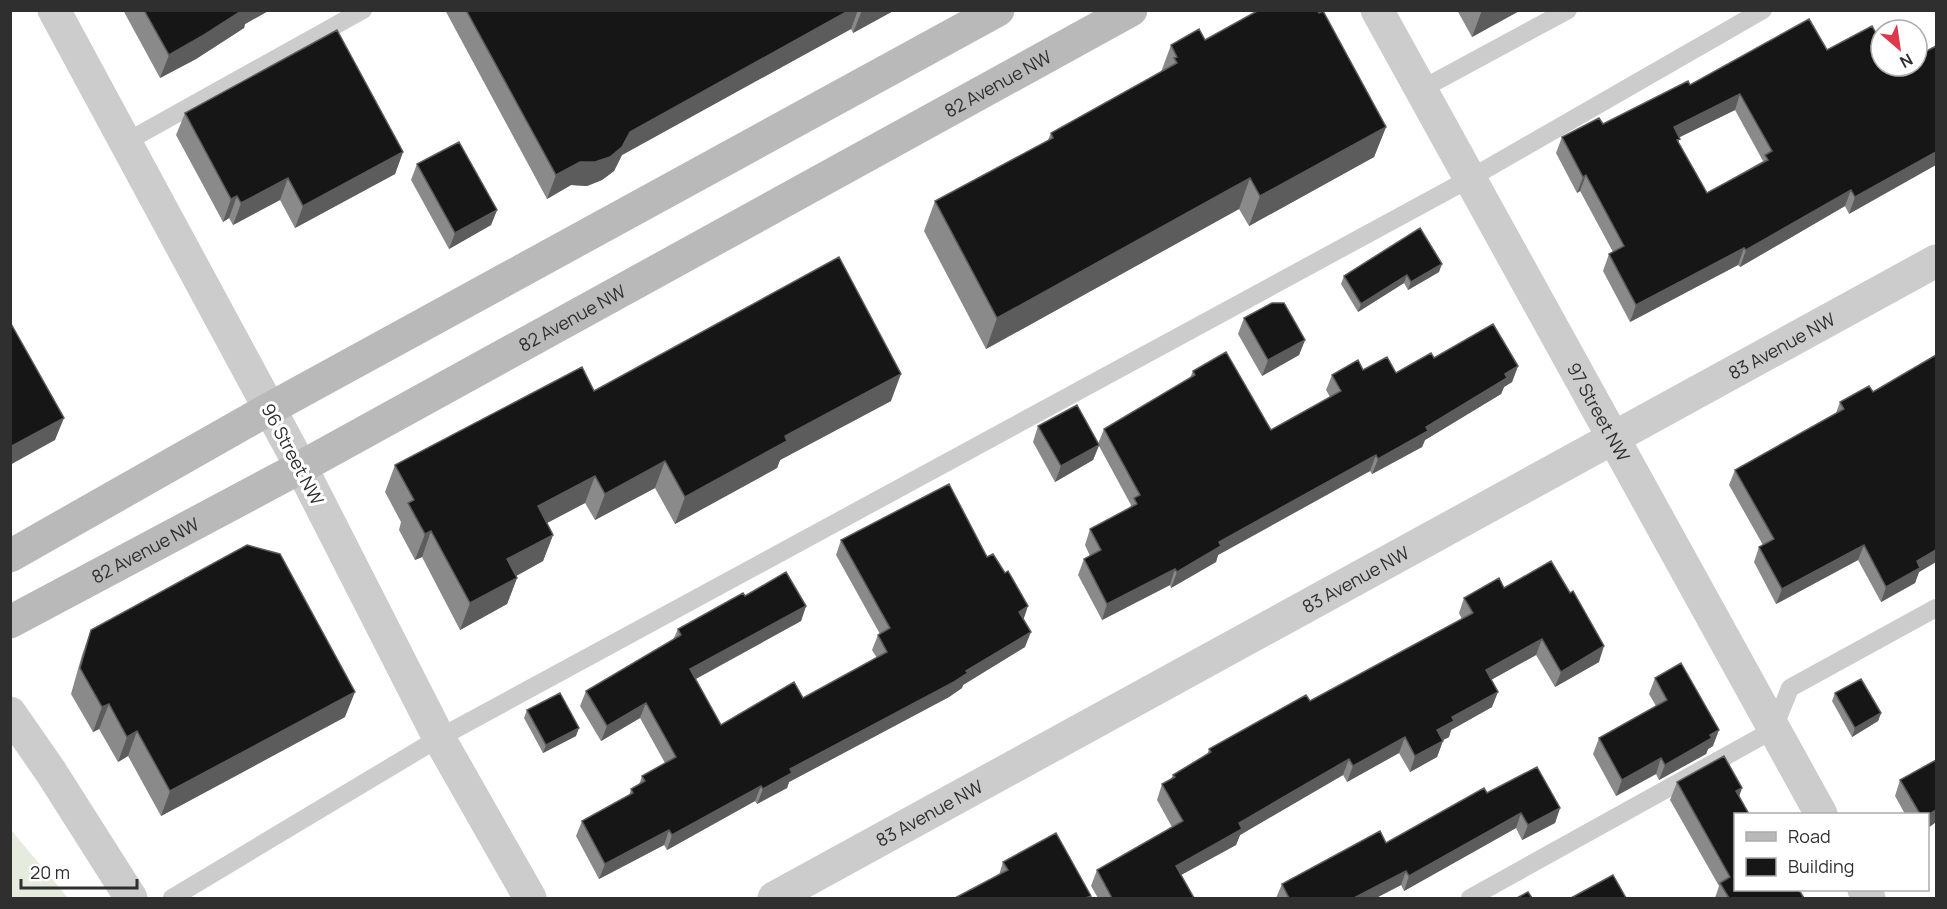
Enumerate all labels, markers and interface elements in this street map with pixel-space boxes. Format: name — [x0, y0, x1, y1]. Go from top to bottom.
north arrow — [1869, 18, 1929, 78]
street label: 82 Avenue NW — [940, 44, 1056, 123]
text: N — [1896, 49, 1917, 74]
street label: 82 Avenue NW — [514, 279, 630, 357]
street label: 83 Avenue NW — [1724, 307, 1839, 385]
street label: 97 Street NW — [1562, 358, 1636, 466]
street label: 96 Street NW — [256, 399, 330, 509]
street label: 82 Avenue NW — [87, 511, 203, 589]
street label: 83 Avenue NW — [1298, 540, 1413, 618]
street label: 83 Avenue NW — [871, 774, 987, 852]
legend — [1734, 813, 1929, 891]
text: Road — [1788, 824, 1831, 848]
scale bar — [21, 852, 136, 890]
text: Building — [1788, 854, 1854, 878]
text: 20 m — [30, 860, 70, 884]

